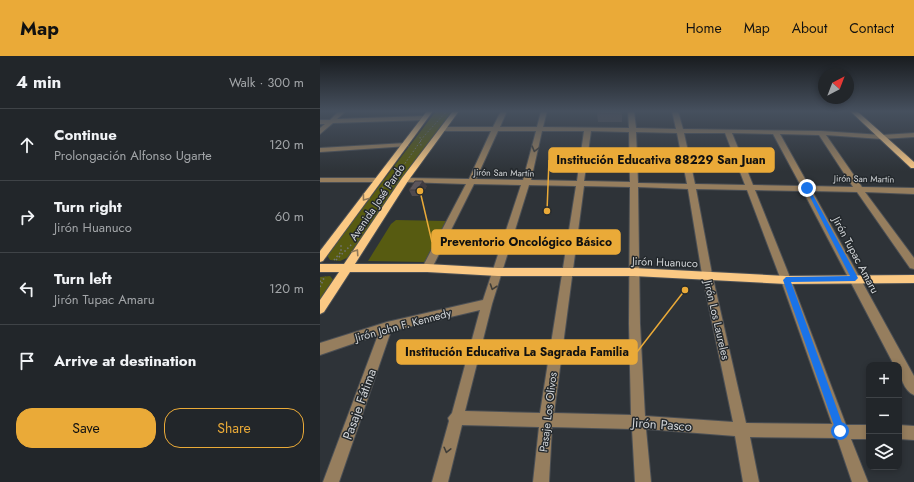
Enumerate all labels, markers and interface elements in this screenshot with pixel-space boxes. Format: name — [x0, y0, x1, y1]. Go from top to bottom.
text: Map — [20, 15, 59, 42]
text: Home — [686, 18, 722, 38]
text: Map — [744, 18, 770, 38]
text: About — [792, 18, 827, 38]
text: Contact — [849, 18, 894, 38]
north arrow — [818, 68, 854, 104]
text: 4 min — [16, 70, 61, 94]
text: Walk · 300 m — [229, 73, 304, 92]
text: Continue — [54, 124, 117, 146]
icon: ahead — [16, 134, 38, 156]
text: 120 m — [269, 135, 304, 154]
text: Prolongación Alfonso Ugarte — [54, 146, 212, 165]
one-way arrow — [532, 146, 540, 152]
callout: Institución Educativa 88229 San Juan — [549, 148, 774, 172]
text: Institución Educativa 88229 San Juan — [556, 151, 766, 169]
street label: Avenida José Pardo — [345, 160, 409, 244]
street label: Jirón San Martín — [473, 165, 535, 180]
street label: Jirón San Martín — [833, 171, 895, 186]
route end — [798, 179, 816, 197]
one-way arrow — [363, 194, 370, 201]
text: Turn right — [54, 196, 122, 218]
icon: right — [16, 206, 38, 228]
text: 60 m — [275, 207, 304, 226]
street label: Jirón Tupac Amaru — [828, 212, 883, 296]
text: Jirón Huanuco — [54, 218, 132, 237]
callout: Preventorio Oncológico Básico — [432, 230, 620, 254]
text: Preventorio Oncológico Básico — [440, 233, 612, 251]
one-way arrow — [352, 250, 359, 257]
street label: Jirón Huanuco — [630, 253, 698, 271]
text: Turn left — [54, 268, 112, 290]
street label: Jirón Los Laureles — [700, 277, 734, 362]
icon: left — [16, 278, 38, 300]
text: 120 m — [269, 279, 304, 298]
one-way arrow — [489, 283, 498, 290]
text: Jirón Tupac Amaru — [54, 290, 154, 309]
street label: Jirón John F. Kennedy — [351, 304, 453, 346]
callout: Institución Educativa La Sagrada Familia — [397, 340, 637, 364]
text: Institución Educativa La Sagrada Familia — [405, 343, 629, 361]
icon: arrive — [16, 350, 38, 372]
text: Arrive at destination — [54, 350, 196, 372]
map controls — [866, 362, 902, 470]
button: + — [866, 362, 902, 398]
street label: Pasaje Fátima — [338, 366, 381, 442]
street label: Pasaje Los Olivos — [535, 371, 561, 453]
button: − — [866, 398, 902, 434]
button: Save — [16, 408, 156, 448]
button: Share — [164, 408, 304, 448]
street label: Jirón Pasco — [629, 413, 693, 436]
route start — [831, 422, 849, 440]
button: layers — [866, 434, 902, 470]
one-way arrow — [444, 447, 452, 453]

